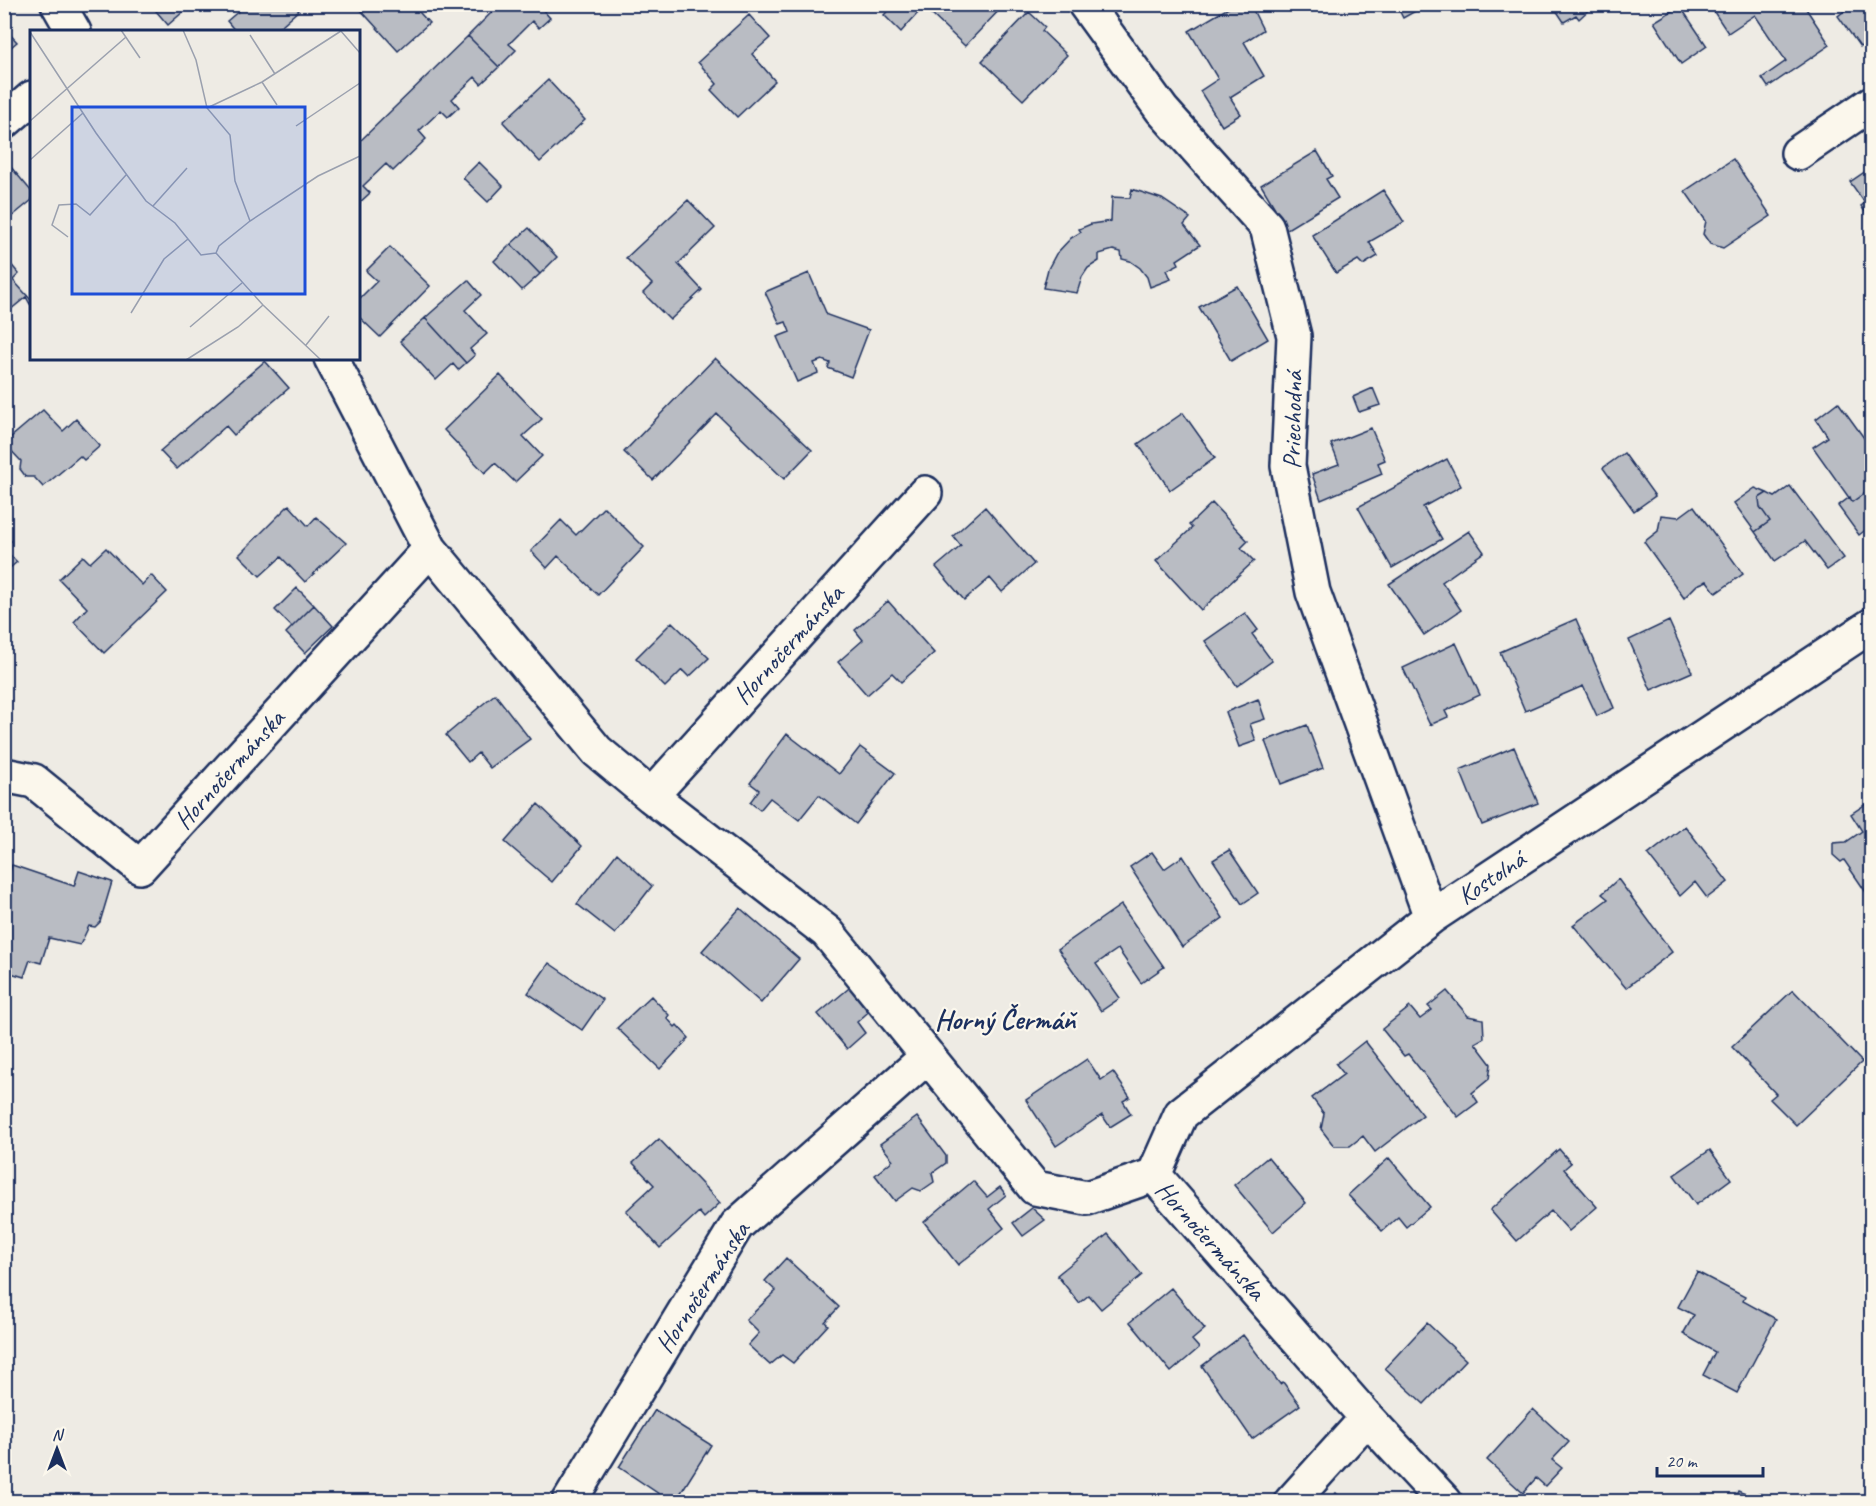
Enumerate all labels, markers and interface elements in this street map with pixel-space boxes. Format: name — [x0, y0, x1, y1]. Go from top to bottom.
inset map — [30, 30, 360, 360]
street label: Priechodná — [1275, 368, 1310, 469]
street label: Hornočermánska — [726, 576, 852, 711]
street label: Hornočermánska — [167, 701, 293, 836]
street label: Kostolná — [1451, 841, 1534, 912]
district label: Horný Čermáň — [935, 1002, 1079, 1037]
street label: Hornočermánska — [1148, 1174, 1274, 1308]
street label: Hornočermánska — [648, 1214, 758, 1359]
north arrow — [27, 1419, 87, 1479]
text: N — [52, 1425, 65, 1445]
scale bar — [1657, 1440, 1764, 1478]
text: 20 m — [1666, 1450, 1699, 1472]

